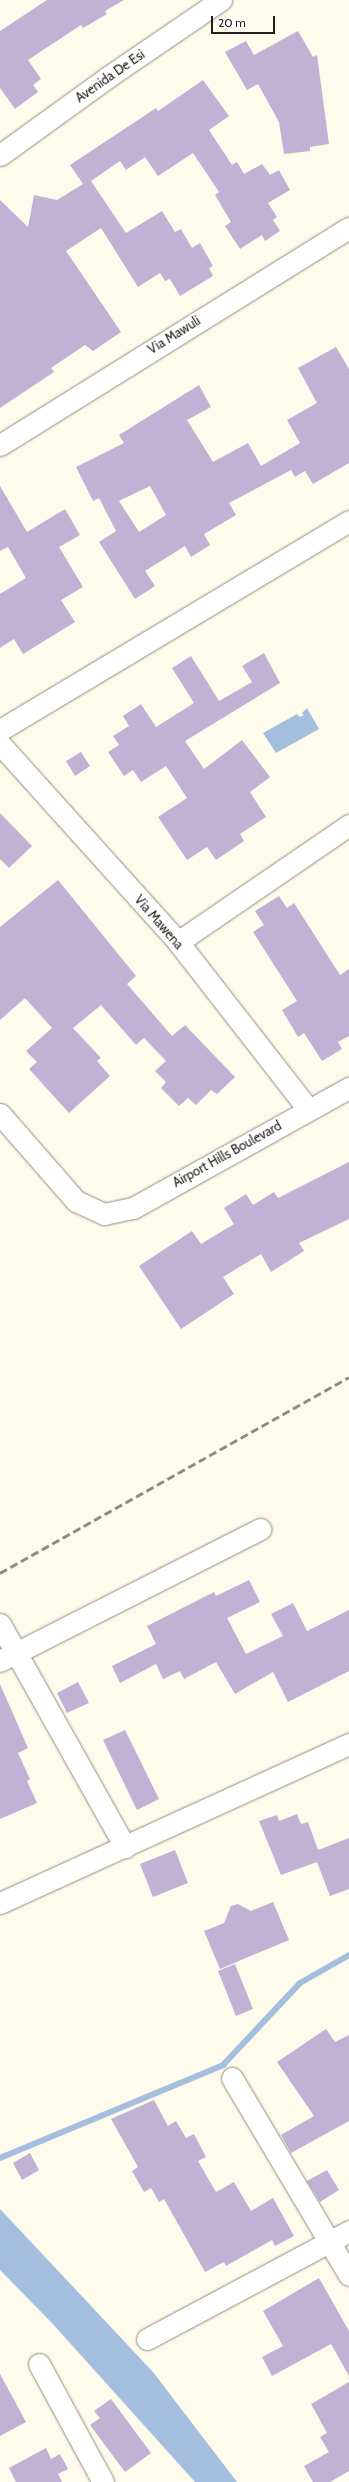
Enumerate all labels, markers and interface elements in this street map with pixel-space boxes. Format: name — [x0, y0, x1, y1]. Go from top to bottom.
scale bar — [213, 8, 277, 34]
text: 20 m — [218, 15, 246, 30]
street label: Avenida De Esi — [72, 46, 148, 106]
street label: Via Mawuli — [145, 313, 203, 357]
street label: Via Mawena — [131, 892, 187, 952]
street label: Airport Hills Boulevard — [170, 1118, 284, 1190]

